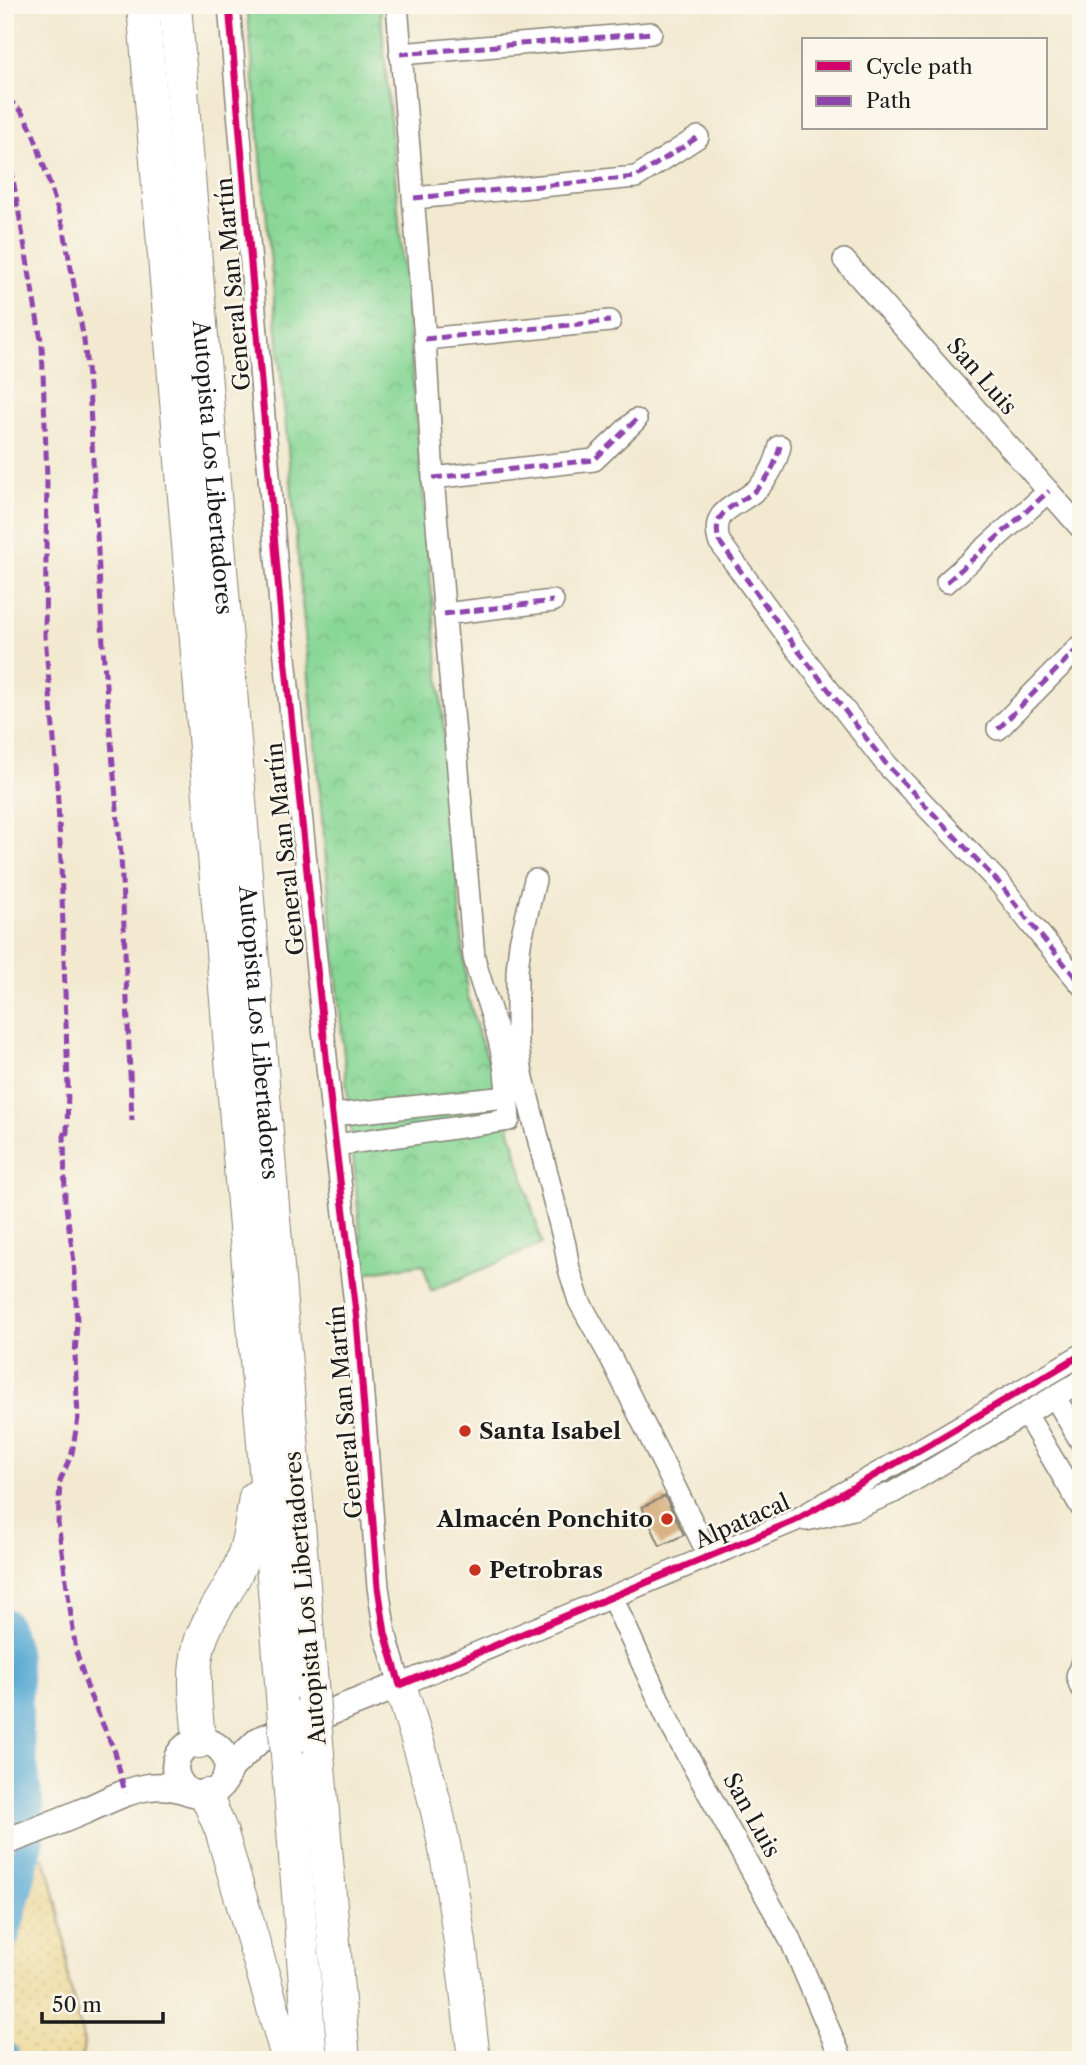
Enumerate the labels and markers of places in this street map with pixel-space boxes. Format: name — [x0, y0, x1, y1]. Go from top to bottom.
place label: Santa Isabel — [479, 1417, 621, 1445]
marker: Santa Isabel — [457, 1423, 473, 1439]
place label: Almacén Ponchito — [436, 1505, 653, 1533]
marker: Almacén Ponchito — [659, 1511, 675, 1527]
place label: Petrobras — [489, 1556, 603, 1584]
marker: Petrobras — [467, 1562, 483, 1578]

